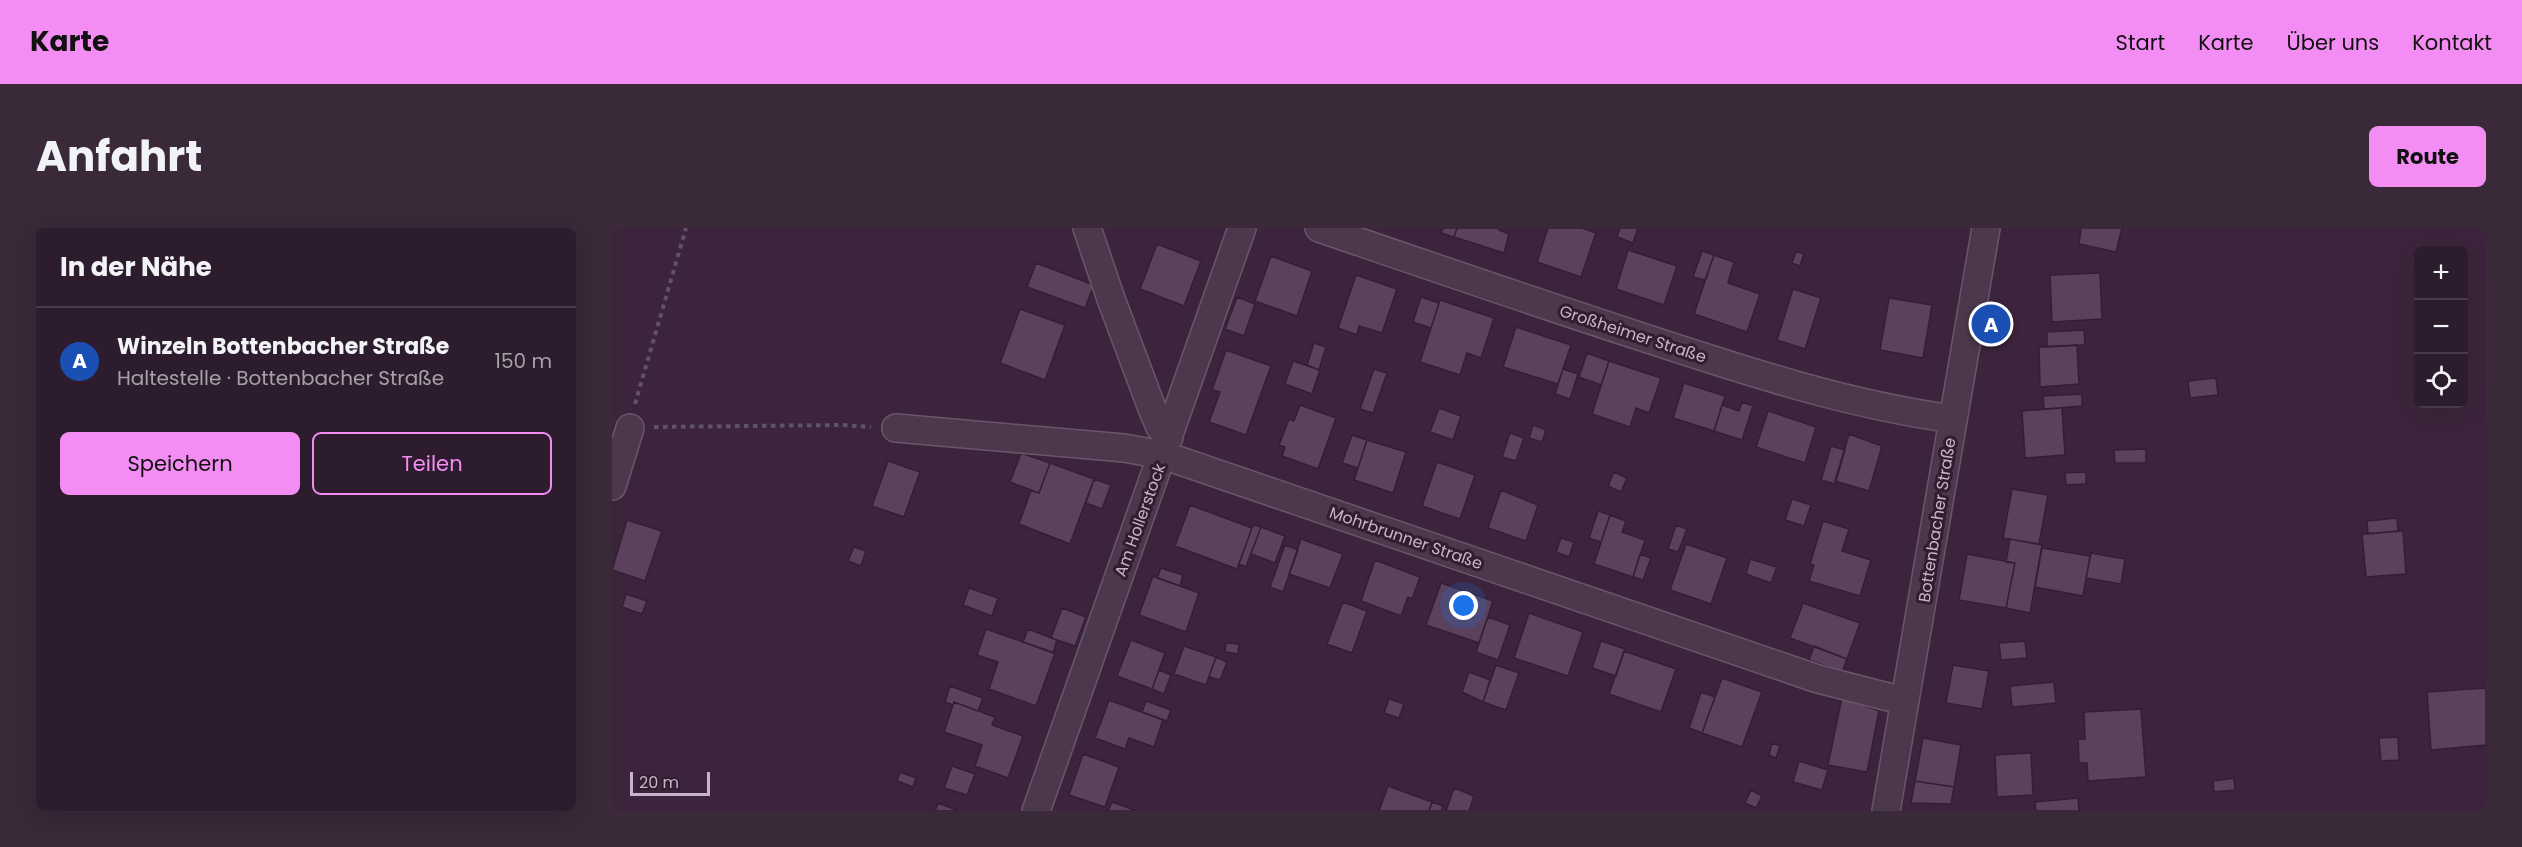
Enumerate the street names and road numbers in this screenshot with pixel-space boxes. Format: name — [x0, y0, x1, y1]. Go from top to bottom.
street label: Großheimer Straße — [1557, 299, 1709, 369]
street label: Bottenbacher Straße — [1913, 436, 1961, 604]
street label: Am Hollerstock — [1109, 459, 1171, 580]
street label: Mohrbrunner Straße — [1326, 501, 1486, 575]

